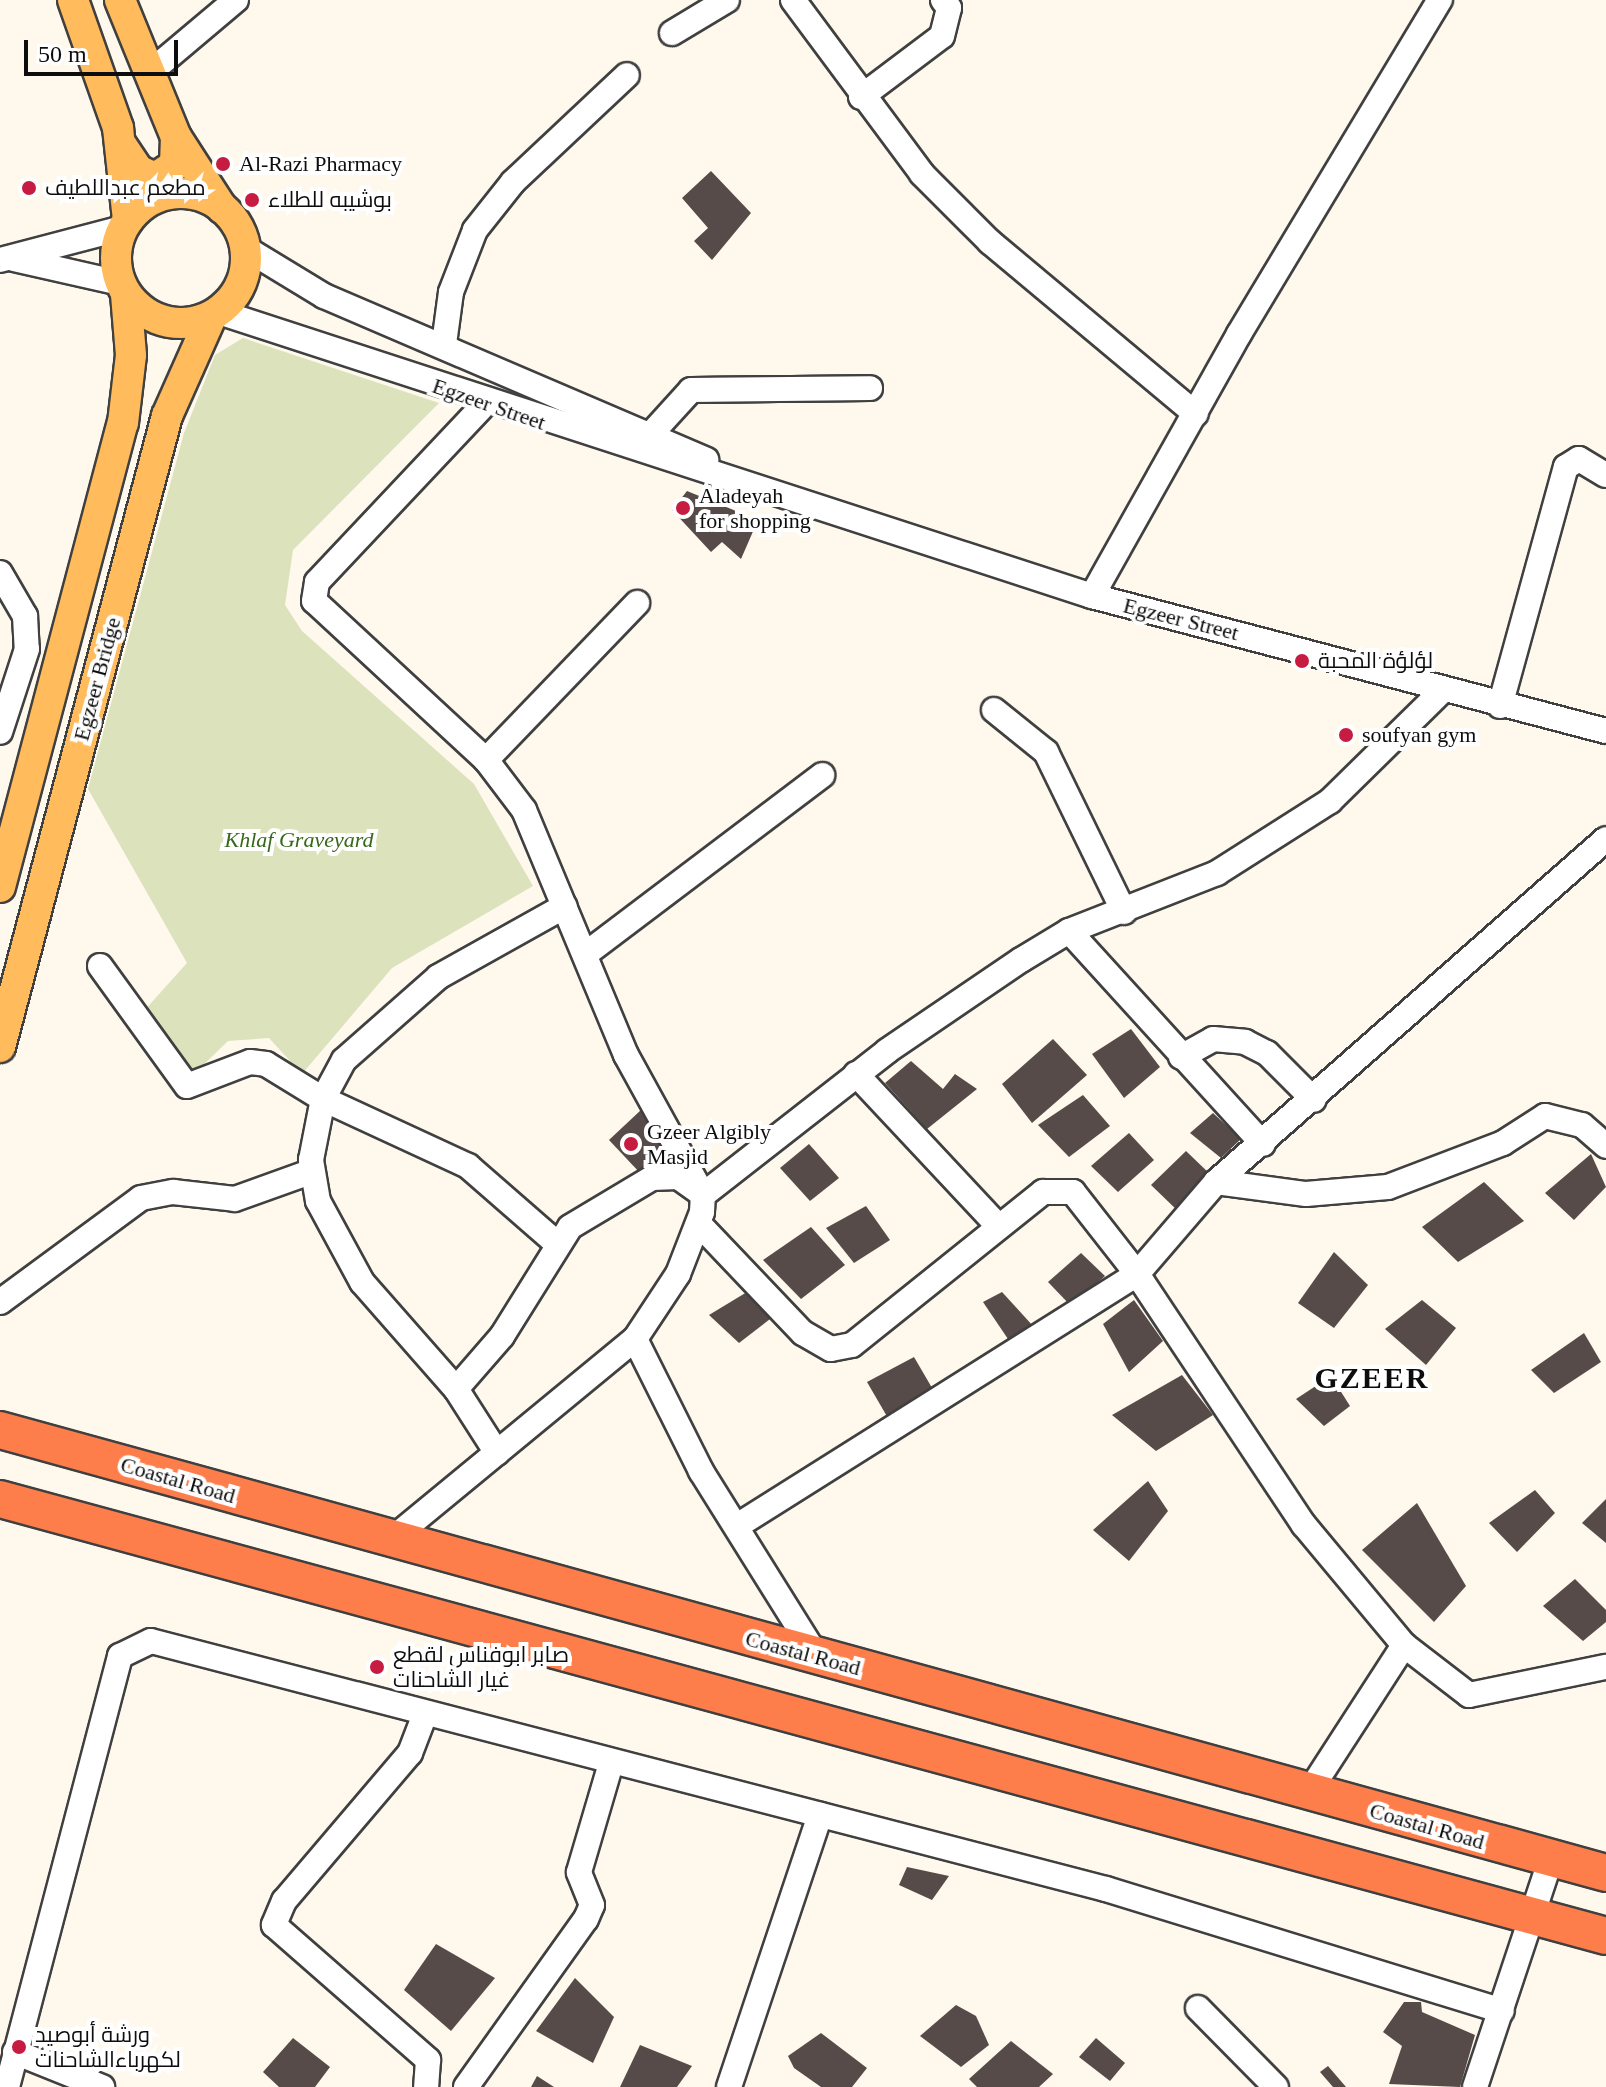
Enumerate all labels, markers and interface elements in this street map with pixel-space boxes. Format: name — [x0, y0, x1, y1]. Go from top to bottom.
scale bar — [28, 24, 182, 74]
text: 50 m — [38, 41, 87, 67]
place label: Al-Razi Pharmacy — [239, 151, 402, 177]
marker: Al-Razi Pharmacy — [214, 155, 232, 173]
place label: مطعم عبداللطيف — [45, 175, 206, 201]
marker: مطعم عبداللطيف — [20, 179, 38, 197]
place label: بوشيبه للطلاء — [268, 187, 392, 213]
marker: بوشيبه للطلاء — [243, 191, 261, 209]
street label: Egzeer Street — [429, 372, 549, 436]
place label: Aladeyah for shopping — [699, 482, 811, 534]
marker: Aladeyah for shopping — [674, 499, 692, 517]
street label: Egzeer Street — [1121, 592, 1241, 646]
street label: Egzeer Bridge — [68, 615, 126, 743]
place label: لؤلؤة المحبة — [1318, 648, 1433, 674]
marker: لؤلؤة المحبة — [1293, 652, 1311, 670]
place label: soufyan gym — [1362, 722, 1476, 748]
marker: soufyan gym — [1337, 726, 1355, 744]
park label: Khlaf Graveyard — [225, 827, 373, 853]
place label: Gzeer Algibly Masjid — [647, 1118, 772, 1170]
marker: Gzeer Algibly Masjid — [622, 1135, 640, 1153]
district label: GZEER — [1314, 1360, 1430, 1396]
street label: Coastal Road — [118, 1451, 238, 1509]
street label: Coastal Road — [743, 1625, 863, 1681]
place label: صابر ابوفناس لقطع غيار الشاحنات — [393, 1641, 569, 1692]
marker: صابر ابوفناس لقطع غيار الشاحنات — [368, 1658, 386, 1676]
street label: Coastal Road — [1367, 1797, 1487, 1855]
place label: ورشة أبوصيد لكهرباءالشاحنات — [35, 2021, 181, 2072]
marker: ورشة أبوصيد لكهرباءالشاحنات — [10, 2038, 28, 2056]

